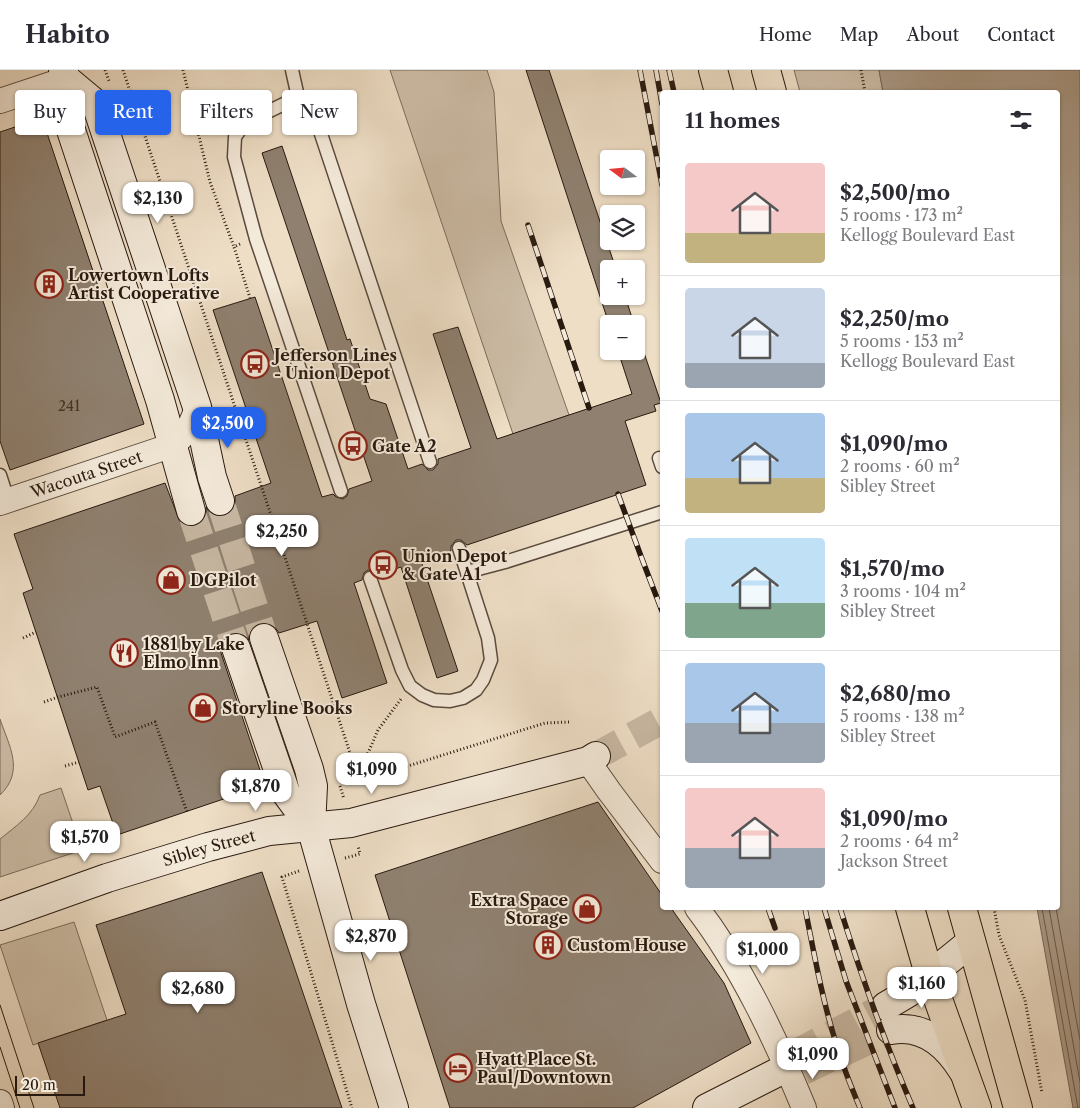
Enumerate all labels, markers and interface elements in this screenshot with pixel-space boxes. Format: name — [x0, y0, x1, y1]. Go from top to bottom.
text: Habito — [25, 20, 110, 49]
text: Home — [759, 24, 812, 46]
text: Map — [840, 24, 878, 46]
text: About — [906, 24, 959, 46]
text: Contact — [987, 24, 1055, 46]
chip: Buy — [15, 90, 85, 135]
chip: Rent — [95, 90, 171, 135]
chip: Filters — [181, 90, 272, 135]
chip: New — [282, 90, 357, 135]
icon: filters — [1007, 106, 1035, 134]
text: 11 homes — [685, 108, 780, 133]
north arrow — [600, 150, 645, 195]
map controls — [600, 150, 645, 360]
text: $2,500/mo — [840, 180, 950, 205]
pin: $2,130 — [117, 182, 199, 224]
icon: home — [725, 183, 785, 243]
text: $2,130 — [133, 188, 183, 208]
button: layers — [600, 205, 645, 250]
text: 5 rooms · 173 m² — [840, 205, 963, 225]
text: Kellogg Boulevard East — [840, 225, 1015, 245]
button: + — [600, 260, 645, 305]
place label: Lowertown Lofts Artist Cooperative — [67, 265, 220, 303]
building icon: Lowertown Lofts Artist Cooperative — [34, 269, 64, 299]
text: $2,250/mo — [840, 306, 949, 331]
icon: home — [725, 308, 785, 368]
button: − — [600, 315, 645, 360]
text: 5 rooms · 153 m² — [840, 331, 964, 351]
place label: Jefferson Lines - Union Depot — [271, 345, 397, 383]
bus stop icon: Jefferson Lines - Union Depot — [240, 349, 270, 379]
text: Kellogg Boulevard East — [840, 351, 1015, 371]
house number: 241 — [58, 397, 80, 415]
pin: $2,500 — [187, 406, 269, 449]
text: $2,500 — [202, 413, 254, 433]
bus stop icon: Gate A2 — [338, 431, 368, 461]
text: $1,090/mo — [840, 431, 948, 456]
icon: home — [725, 433, 785, 493]
place label: Gate A2 — [372, 436, 436, 456]
street label: Wacouta Street — [27, 446, 145, 502]
text: 2 rooms · 60 m² — [840, 456, 960, 476]
text: Sibley Street — [840, 476, 936, 496]
pin: $2,250 — [241, 514, 323, 557]
text: $2,250 — [256, 521, 308, 541]
place label: Union Depot & Gate A1 — [402, 546, 508, 584]
bus stop icon: Union Depot & Gate A1 — [368, 550, 398, 580]
text: $1,570/mo — [840, 556, 945, 581]
icon: home — [725, 558, 785, 618]
shop icon: DGPilot — [156, 565, 186, 595]
place label: DGPilot — [190, 570, 257, 590]
text: 3 rooms · 104 m² — [840, 581, 966, 601]
text: Sibley Street — [840, 601, 936, 621]
place label: 1881 by Lake Elmo Inn — [143, 634, 245, 672]
restaurant icon: 1881 by Lake Elmo Inn — [109, 638, 139, 668]
text: $2,680/mo — [840, 681, 951, 706]
icon: home — [725, 683, 785, 743]
shop icon: Storyline Books — [188, 693, 218, 723]
place label: Storyline Books — [222, 698, 352, 718]
text: 5 rooms · 138 m² — [840, 706, 965, 726]
text: Sibley Street — [840, 726, 936, 746]
pin: $1,090 — [331, 752, 413, 795]
text: $1,090 — [347, 759, 397, 779]
pin: $1,870 — [215, 770, 297, 812]
text: $1,870 — [232, 776, 280, 796]
text: $1,090/mo — [840, 806, 948, 831]
icon: home — [725, 808, 785, 868]
pin: $1,570 — [44, 820, 126, 863]
street label: Sibley Street — [160, 825, 258, 870]
text: $1,570 — [61, 827, 109, 847]
text: 2 rooms · 64 m² — [840, 831, 959, 851]
text: Jackson Street — [840, 851, 948, 871]
place label: Extra Space Storage — [470, 890, 568, 928]
shop icon: Extra Space Storage — [572, 894, 602, 924]
pin: $2,870 — [330, 920, 412, 962]
text: $2,870 — [345, 926, 397, 946]
building icon: Custom House — [533, 930, 563, 960]
pin: $1,000 — [722, 932, 804, 975]
place label: Custom House — [567, 935, 687, 955]
text: $1,000 — [738, 939, 788, 959]
pin: $1,160 — [881, 966, 963, 1009]
pin: $2,680 — [157, 972, 239, 1014]
text: $1,160 — [898, 973, 946, 993]
text: $2,680 — [172, 978, 224, 998]
pin: $1,090 — [772, 1038, 854, 1080]
text: $1,090 — [788, 1044, 838, 1064]
place label: Hyatt Place St. Paul/Downtown — [477, 1049, 611, 1087]
hotel icon: Hyatt Place St. Paul/Downtown — [443, 1053, 473, 1083]
scale bar — [15, 1073, 85, 1096]
text: 20 m — [22, 1076, 56, 1094]

